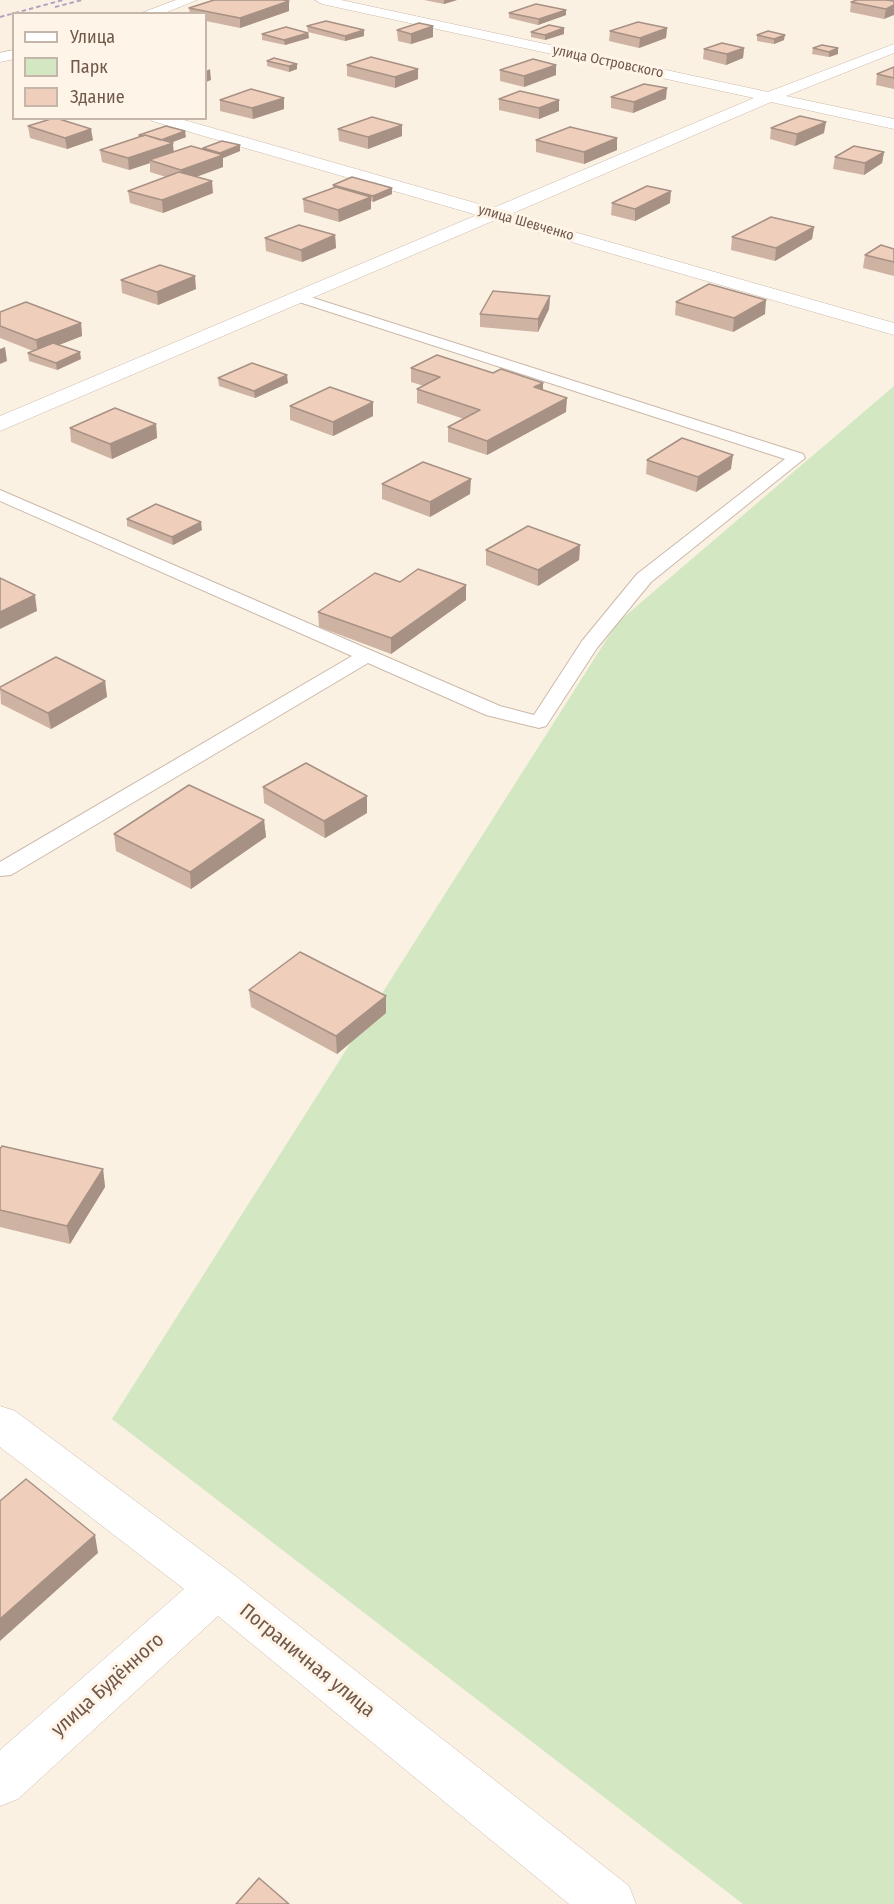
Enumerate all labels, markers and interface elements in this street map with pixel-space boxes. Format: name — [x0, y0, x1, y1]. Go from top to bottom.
legend — [12, 12, 207, 120]
text: Улица — [70, 26, 115, 48]
street label: улица Островского — [551, 42, 665, 82]
text: Парк — [70, 56, 108, 78]
text: Здание — [70, 86, 125, 108]
street label: улица Шевченко — [476, 201, 576, 245]
street label: Пограничная улица — [235, 1599, 379, 1723]
street label: улица Будённого — [47, 1628, 169, 1742]

